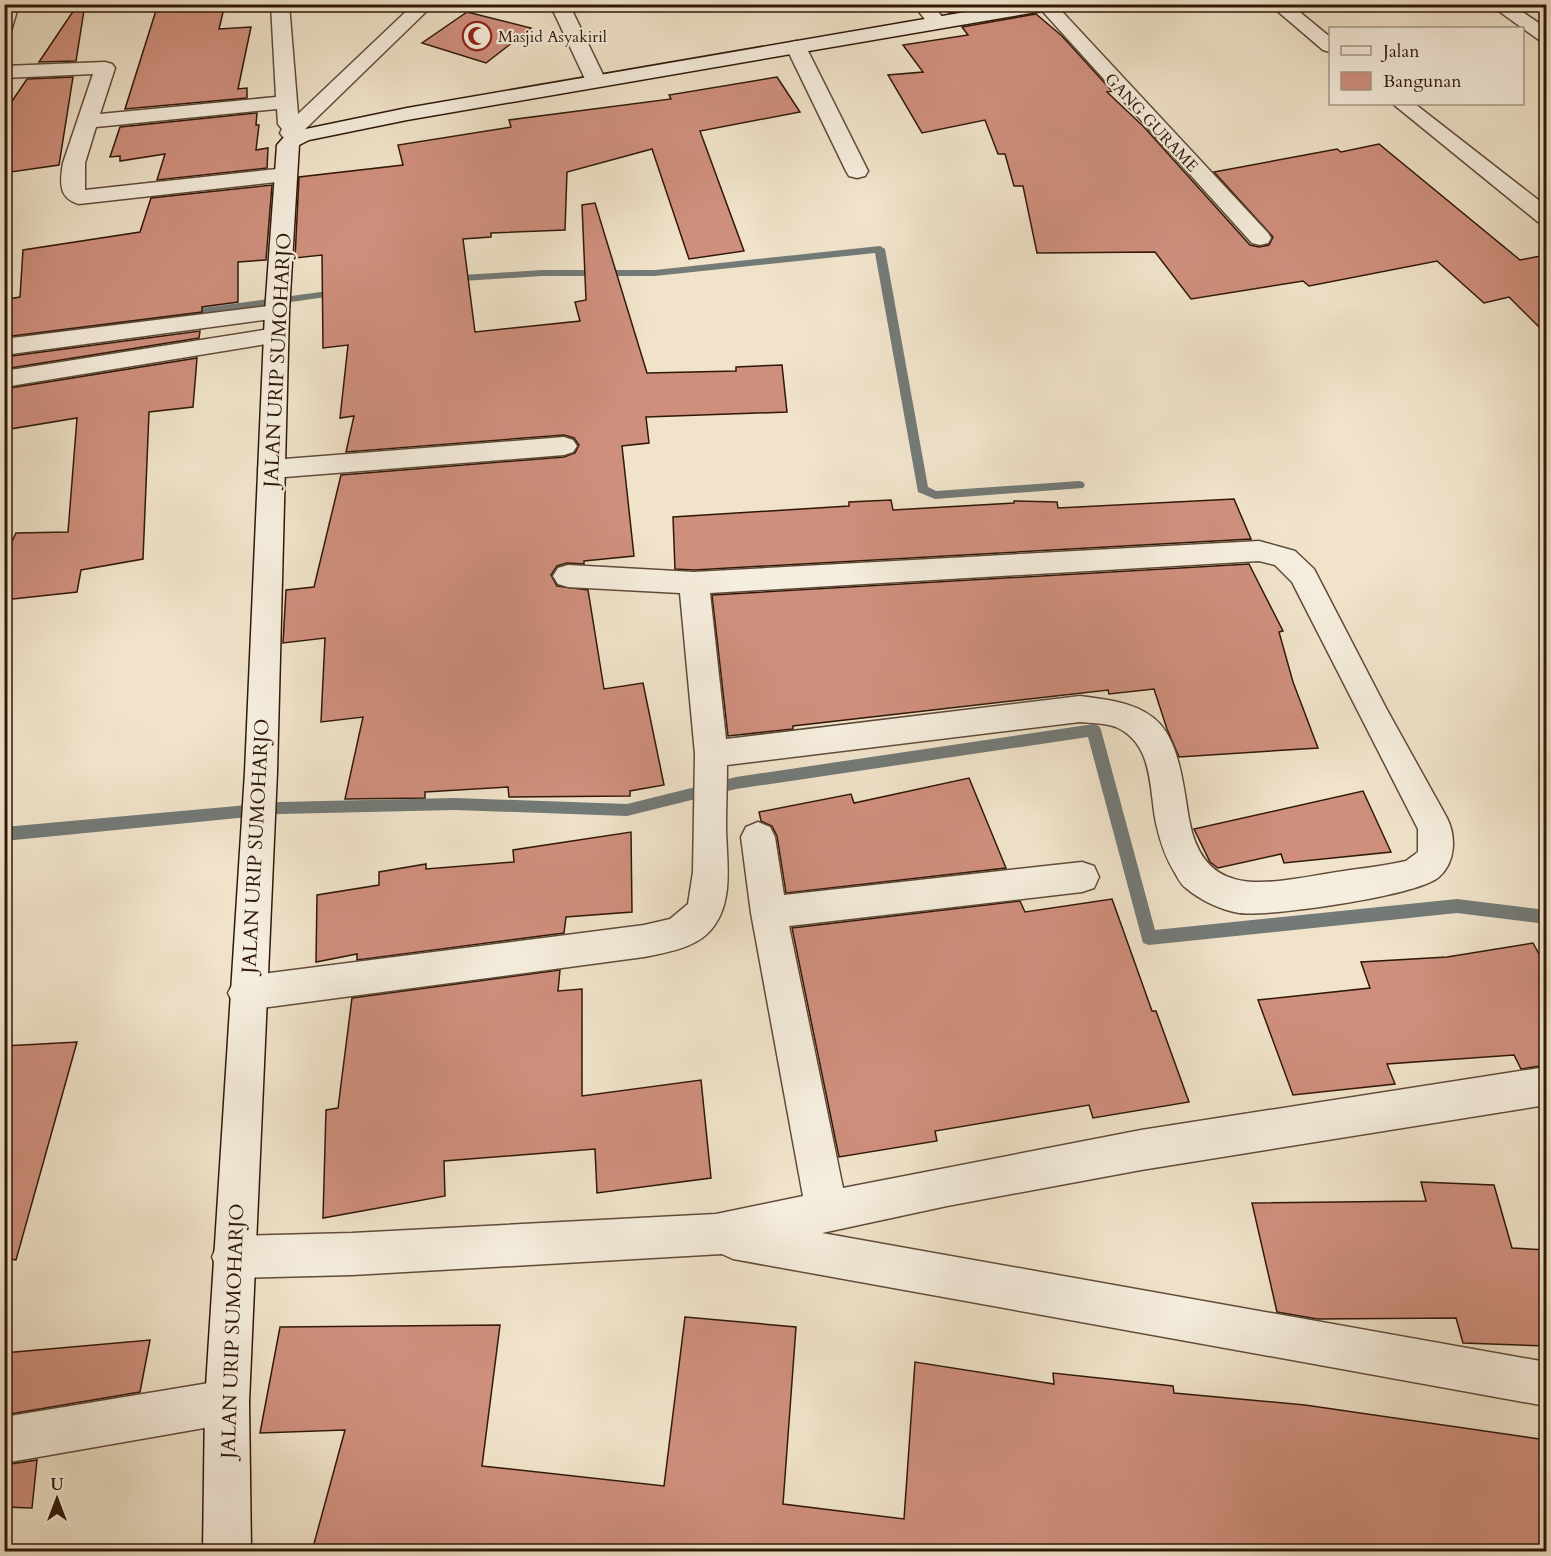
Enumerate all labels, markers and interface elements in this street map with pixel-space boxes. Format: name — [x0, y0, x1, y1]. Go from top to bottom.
mosque icon: Masjid Asyakiril — [461, 20, 493, 52]
place label: Masjid Asyakiril — [498, 26, 607, 48]
legend — [1329, 27, 1524, 105]
text: Jalan — [1380, 39, 1420, 64]
street label: GANG GURAME — [1100, 68, 1203, 177]
text: Bangunan — [1383, 69, 1462, 94]
street label: JALAN URIP SUMOHARJO — [257, 232, 298, 491]
street label: JALAN URIP SUMOHARJO — [235, 718, 276, 977]
street label: JALAN URIP SUMOHARJO — [214, 1203, 250, 1462]
north arrow — [27, 1469, 87, 1529]
text: U — [50, 1474, 64, 1496]

